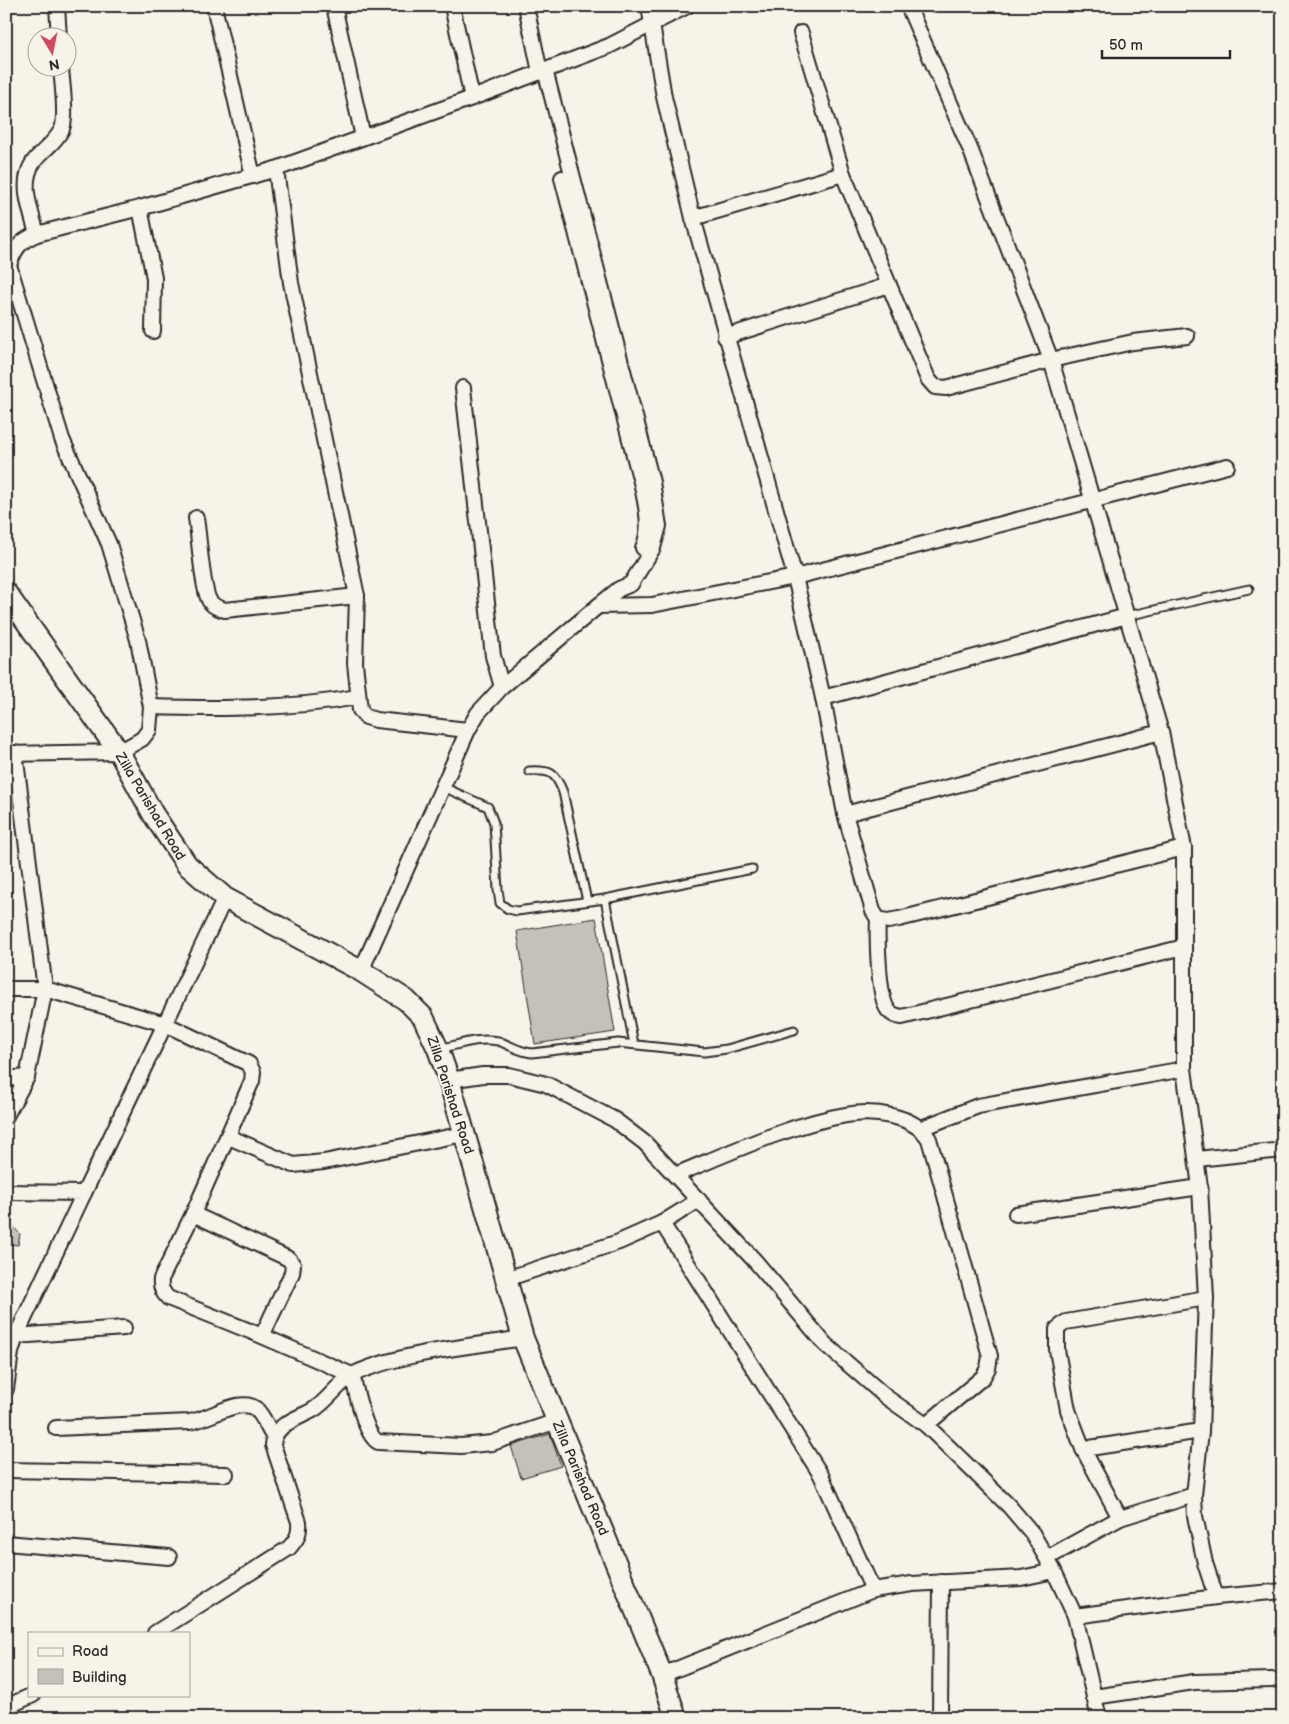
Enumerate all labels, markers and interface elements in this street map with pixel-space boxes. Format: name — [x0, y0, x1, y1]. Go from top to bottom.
north arrow — [28, 28, 78, 78]
scale bar — [1102, 28, 1229, 60]
text: 50 m — [1109, 36, 1143, 55]
text: N — [48, 55, 61, 74]
street label: Zilla Parishad Road — [111, 749, 189, 863]
street label: Zilla Parishad Road — [423, 1033, 478, 1156]
street label: Zilla Parishad Road — [548, 1418, 612, 1538]
legend — [28, 1632, 190, 1696]
text: Road — [72, 1642, 108, 1661]
text: Building — [72, 1668, 127, 1687]

